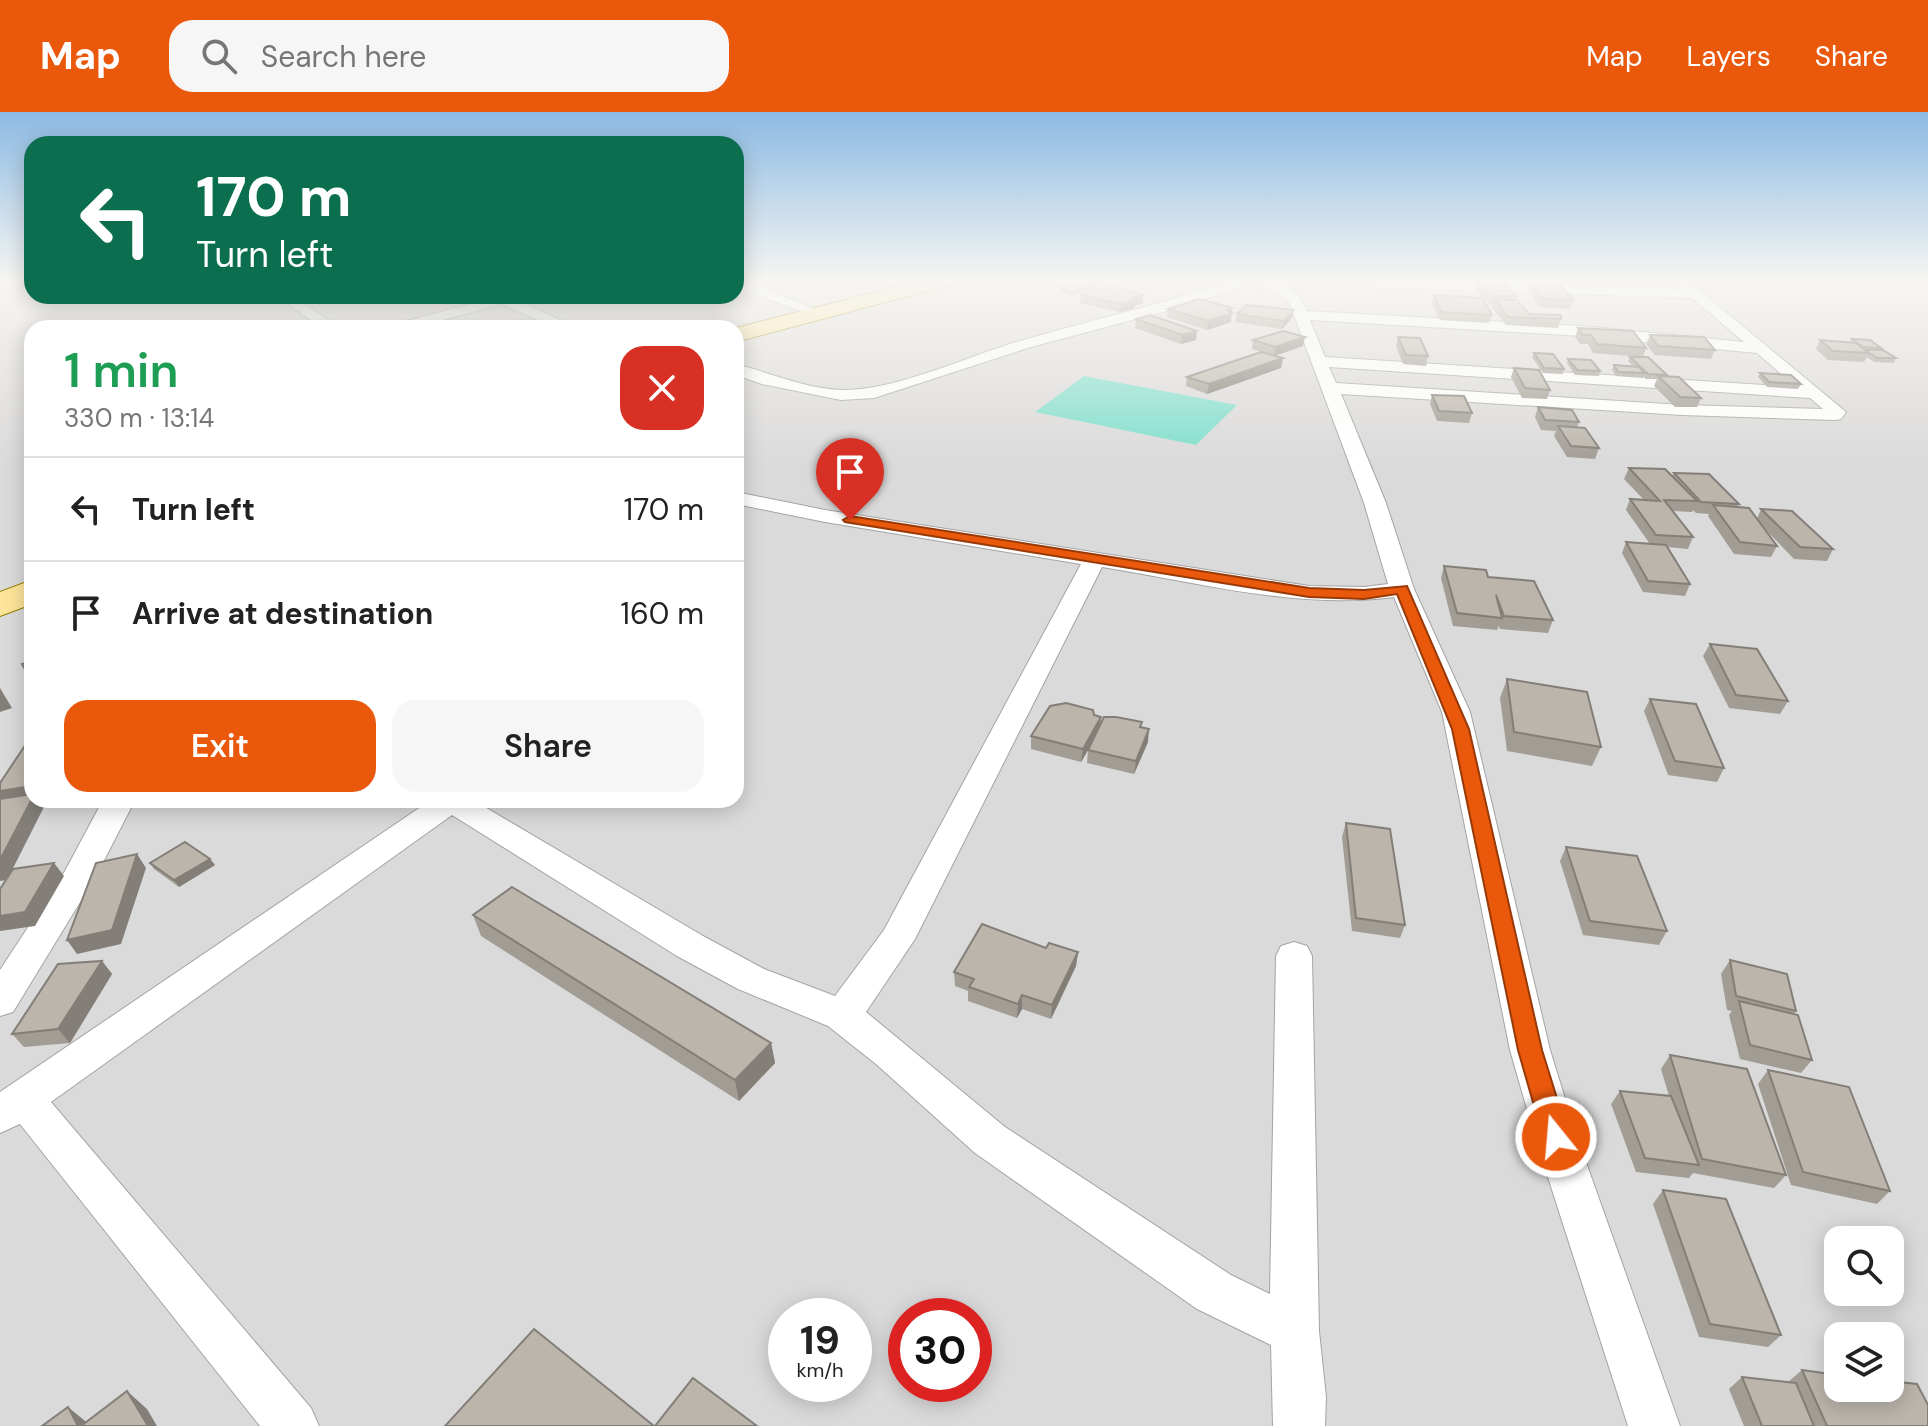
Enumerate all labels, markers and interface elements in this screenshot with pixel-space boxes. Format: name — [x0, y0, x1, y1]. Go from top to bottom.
search box — [169, 20, 729, 92]
text: Map — [40, 31, 121, 81]
icon: search — [197, 34, 241, 78]
text: Search here — [261, 37, 426, 76]
text: Map — [1586, 38, 1643, 75]
text: Layers — [1687, 38, 1771, 75]
text: Share — [1815, 38, 1888, 75]
text: 170 m — [196, 160, 351, 233]
icon: left — [64, 168, 168, 272]
text: Turn left — [196, 231, 333, 278]
text: 1 min — [64, 339, 179, 402]
button: close — [620, 346, 704, 430]
text: 330 m · 13:14 — [64, 401, 214, 435]
pin — [816, 438, 884, 520]
icon: arrive — [828, 450, 872, 494]
icon: left — [64, 487, 108, 531]
text: Turn left — [132, 490, 255, 529]
text: 170 m — [624, 490, 704, 529]
icon: arrive — [64, 591, 108, 635]
text: Arrive at destination — [132, 594, 433, 633]
text: 160 m — [621, 594, 704, 633]
button: Exit — [64, 700, 376, 792]
button: Share — [392, 700, 704, 792]
position arrow — [1514, 1095, 1598, 1179]
map controls — [1824, 1226, 1904, 1402]
button: search — [1824, 1226, 1904, 1306]
speed limit sign: 30 — [888, 1298, 992, 1402]
text: 19 — [800, 1314, 840, 1366]
button: layers — [1824, 1322, 1904, 1402]
text: km/h — [796, 1357, 844, 1383]

